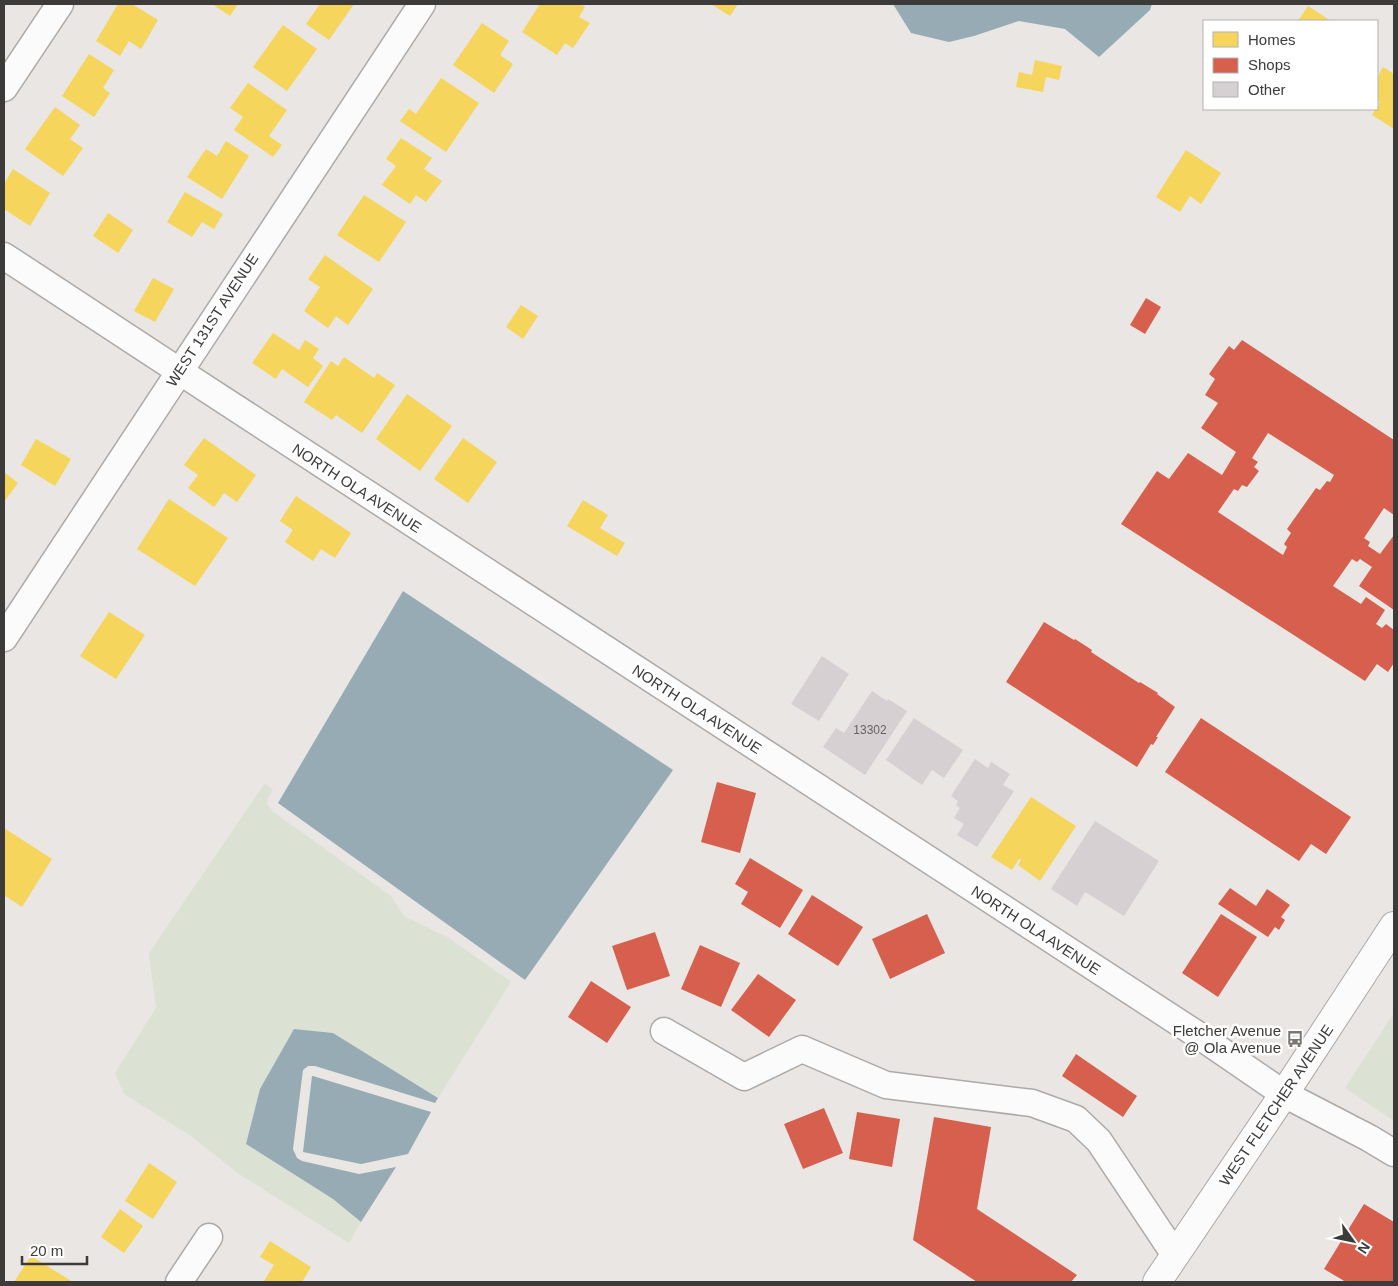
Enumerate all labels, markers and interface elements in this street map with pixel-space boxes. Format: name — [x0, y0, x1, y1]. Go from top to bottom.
legend — [1203, 20, 1378, 110]
text: Homes — [1248, 31, 1296, 48]
text: Shops — [1248, 56, 1291, 73]
text: Other — [1248, 81, 1286, 98]
street label: WEST 131ST AVENUE — [163, 250, 261, 390]
street label: NORTH OLA AVENUE — [289, 440, 425, 536]
street label: NORTH OLA AVENUE — [629, 661, 765, 757]
house number: 13302 — [853, 723, 887, 737]
street label: NORTH OLA AVENUE — [968, 882, 1104, 978]
street label: WEST FLETCHER AVENUE — [1216, 1021, 1336, 1189]
place label: Fletcher Avenue @ Ola Avenue — [1173, 1022, 1281, 1056]
bus stop icon: Fletcher Avenue @ Ola Avenue — [1285, 1029, 1305, 1049]
north arrow — [1328, 1216, 1378, 1266]
scale bar — [22, 1234, 88, 1266]
text: N — [1354, 1239, 1373, 1257]
text: 20 m — [30, 1242, 63, 1259]

